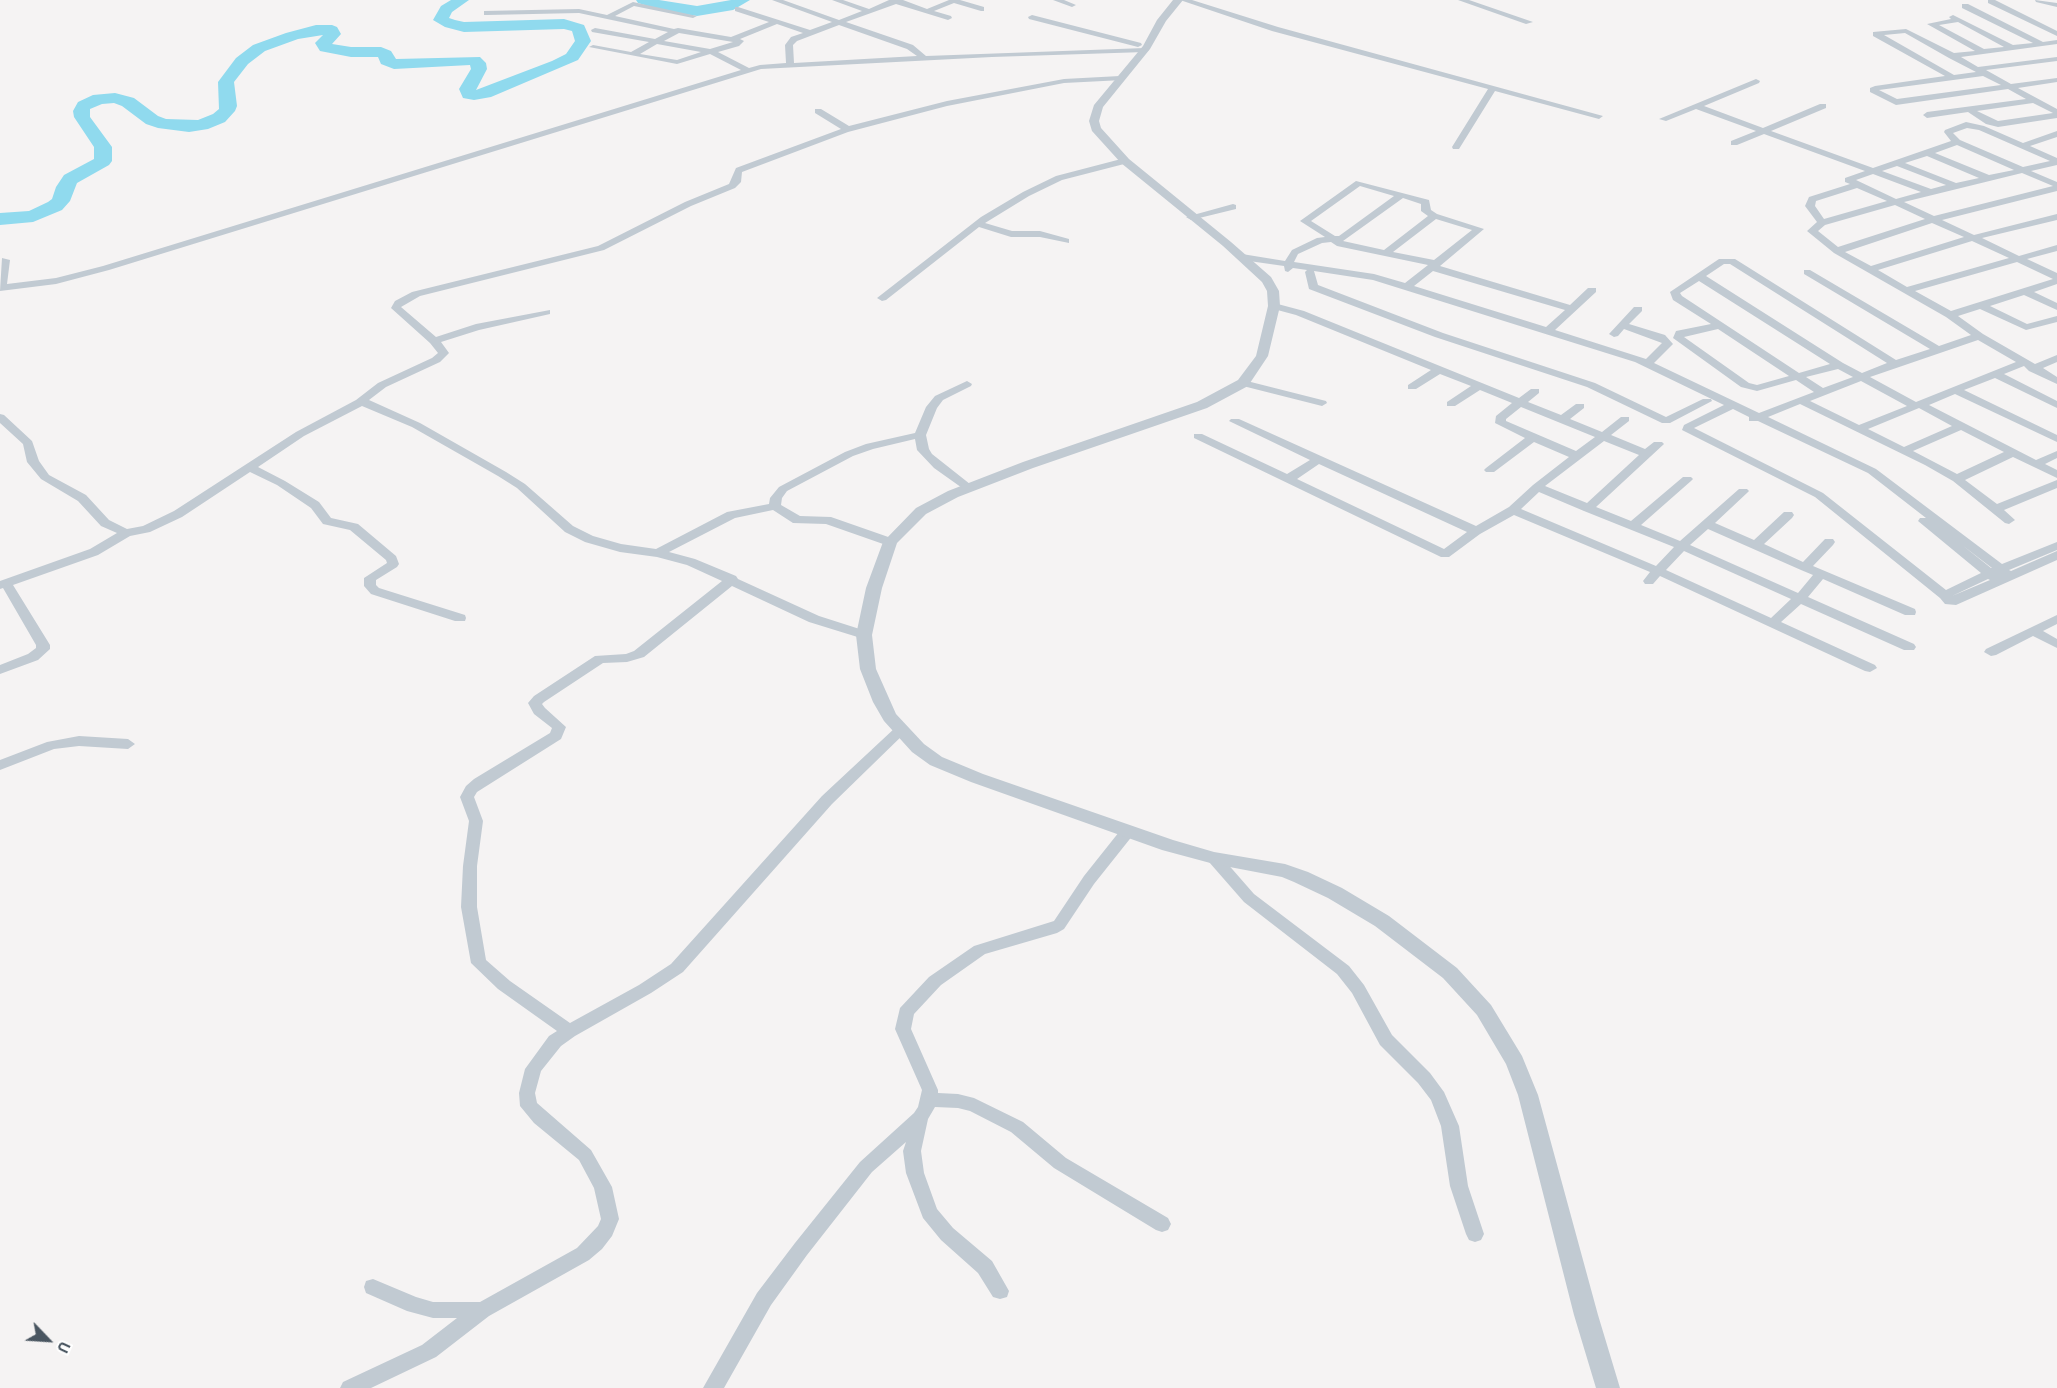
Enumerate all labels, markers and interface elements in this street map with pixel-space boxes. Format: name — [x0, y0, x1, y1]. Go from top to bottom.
north arrow — [18, 1310, 78, 1370]
text: U — [53, 1339, 76, 1356]

